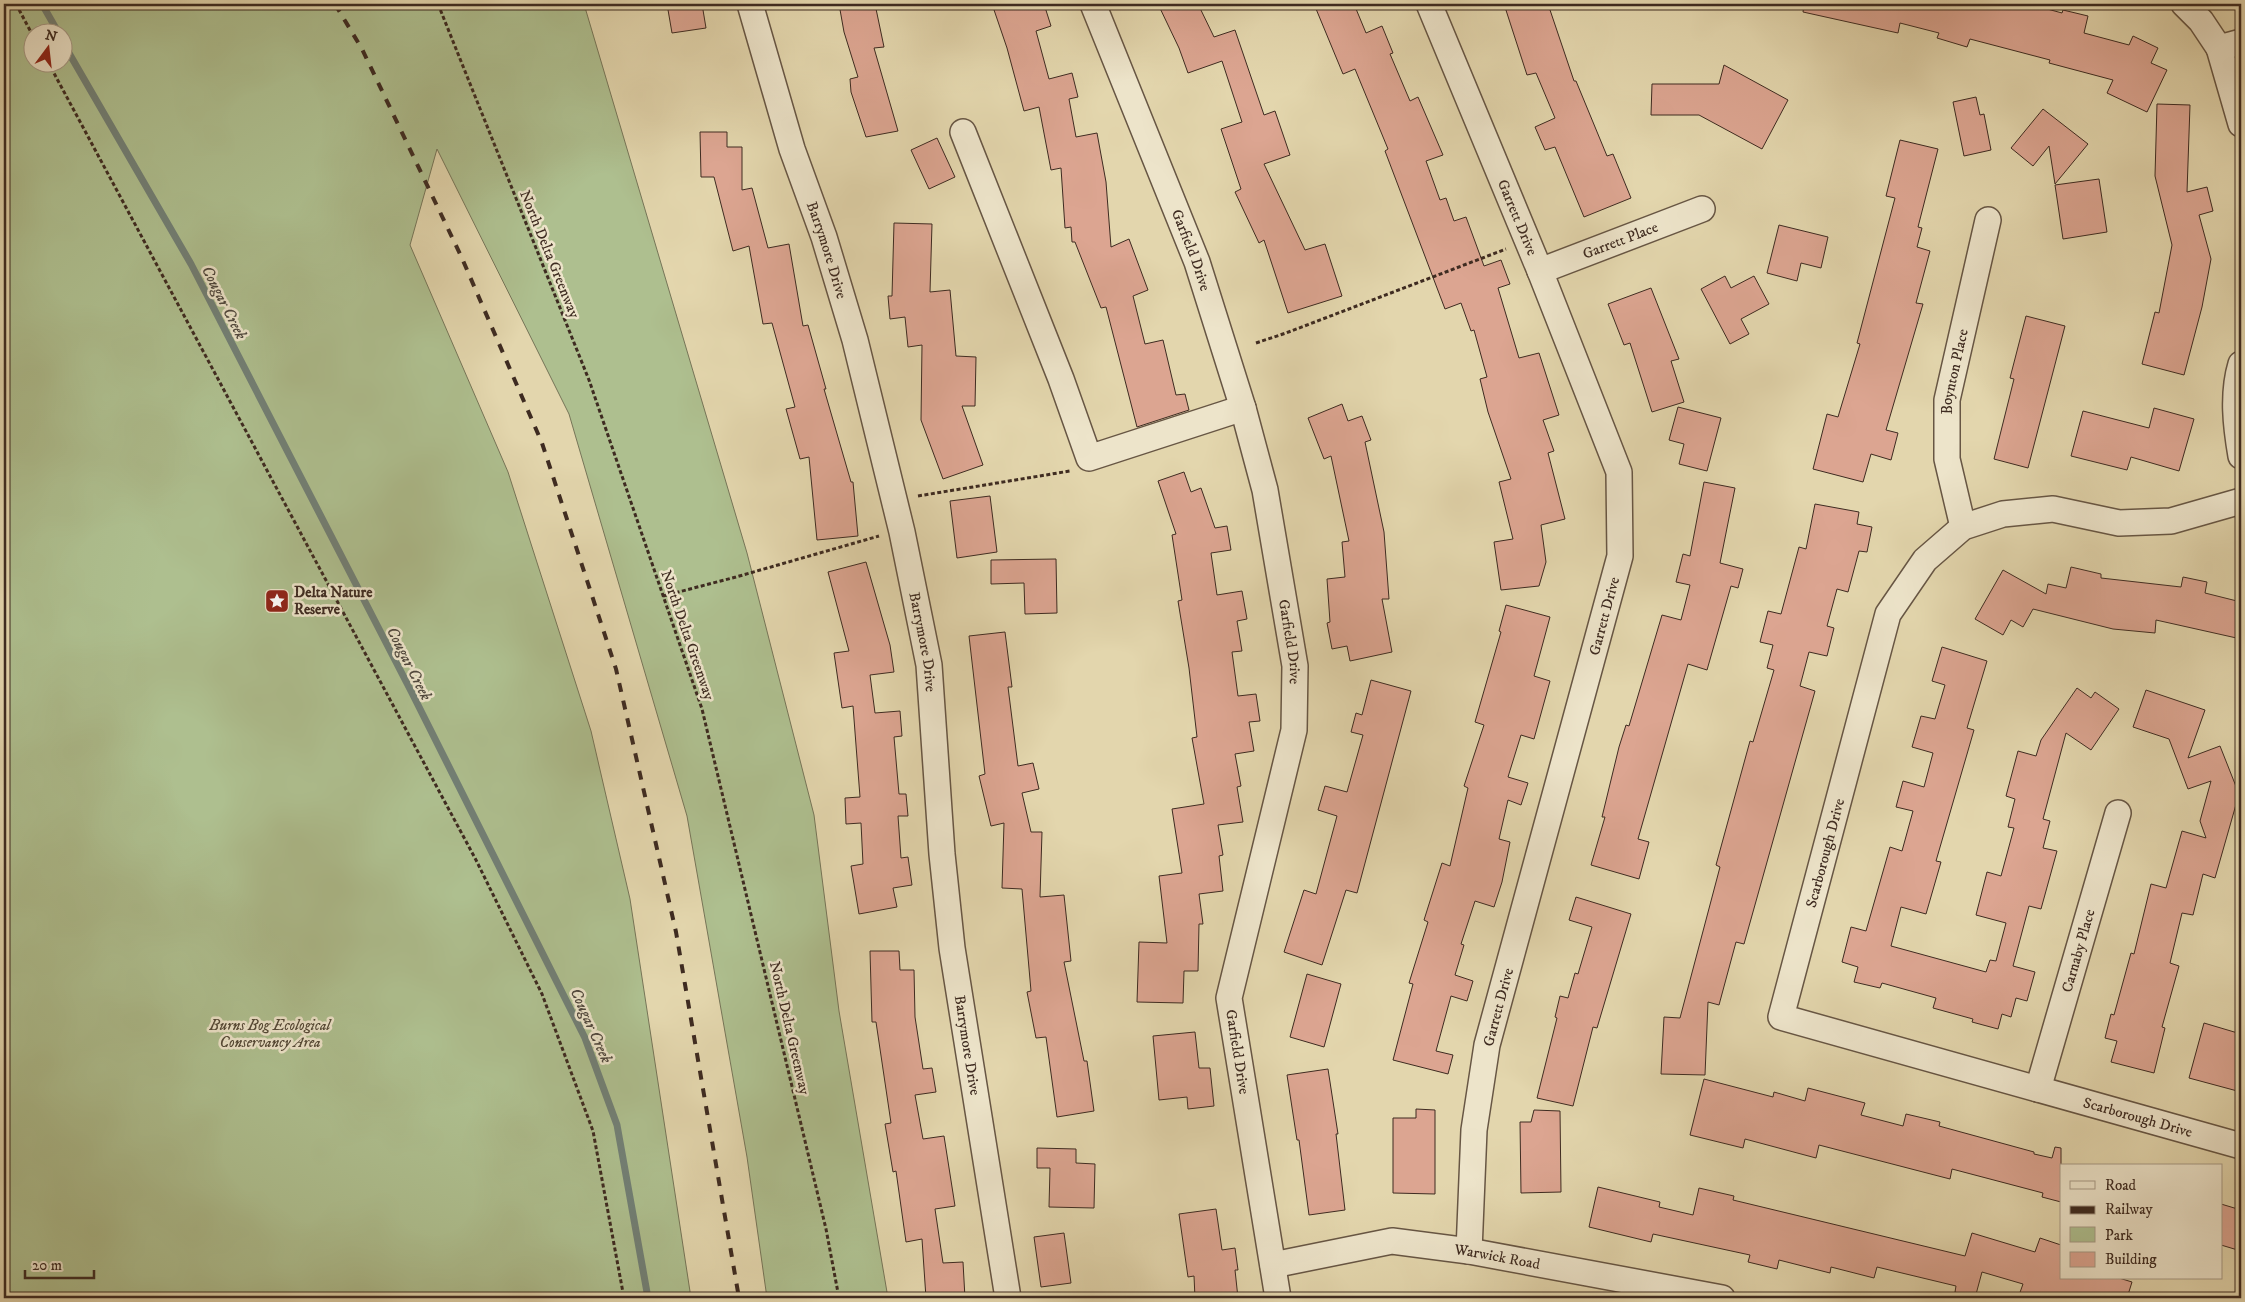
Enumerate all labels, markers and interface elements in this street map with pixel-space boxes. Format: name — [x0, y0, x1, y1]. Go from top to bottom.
north arrow — [22, 22, 72, 72]
text: N — [43, 26, 59, 47]
street label: Garrett Drive — [1493, 177, 1541, 258]
street label: North Delta Greenway — [515, 187, 584, 322]
street label: Barrymore Drive — [802, 199, 851, 301]
street label: Garfield Drive — [1167, 207, 1215, 293]
street label: Garrett Place — [1580, 218, 1661, 264]
water label: Cougar Creek — [197, 262, 251, 343]
street label: Boynton Place — [1938, 327, 1973, 414]
street label: North Delta Greenway — [656, 568, 719, 703]
street label: Garrett Drive — [1585, 575, 1624, 657]
place label: Delta Nature Reserve — [294, 583, 373, 619]
place icon: Delta Nature Reserve — [264, 588, 290, 614]
street label: Barrymore Drive — [904, 591, 940, 693]
street label: Garfield Drive — [1274, 598, 1304, 684]
water label: Cougar Creek — [382, 623, 436, 704]
street label: Scarborough Drive — [1802, 796, 1849, 910]
street label: Carnaby Place — [2058, 907, 2100, 995]
street label: North Delta Greenway — [765, 960, 814, 1097]
street label: Garrett Drive — [1479, 966, 1518, 1048]
water label: Cougar Creek — [566, 985, 617, 1066]
street label: Barrymore Drive — [950, 994, 984, 1097]
street label: Garfield Drive — [1221, 1008, 1254, 1096]
park label: Burns Bog Ecological Conservancy Area — [209, 1016, 332, 1052]
street label: Scarborough Drive — [2081, 1093, 2195, 1142]
legend — [2060, 1164, 2222, 1280]
text: Road — [2105, 1176, 2137, 1195]
text: Railway — [2105, 1200, 2153, 1219]
text: Park — [2105, 1226, 2134, 1245]
street label: Warwick Road — [1452, 1240, 1542, 1274]
scale bar — [25, 1247, 94, 1279]
text: Building — [2105, 1250, 2157, 1269]
text: 20 m — [32, 1256, 62, 1275]

